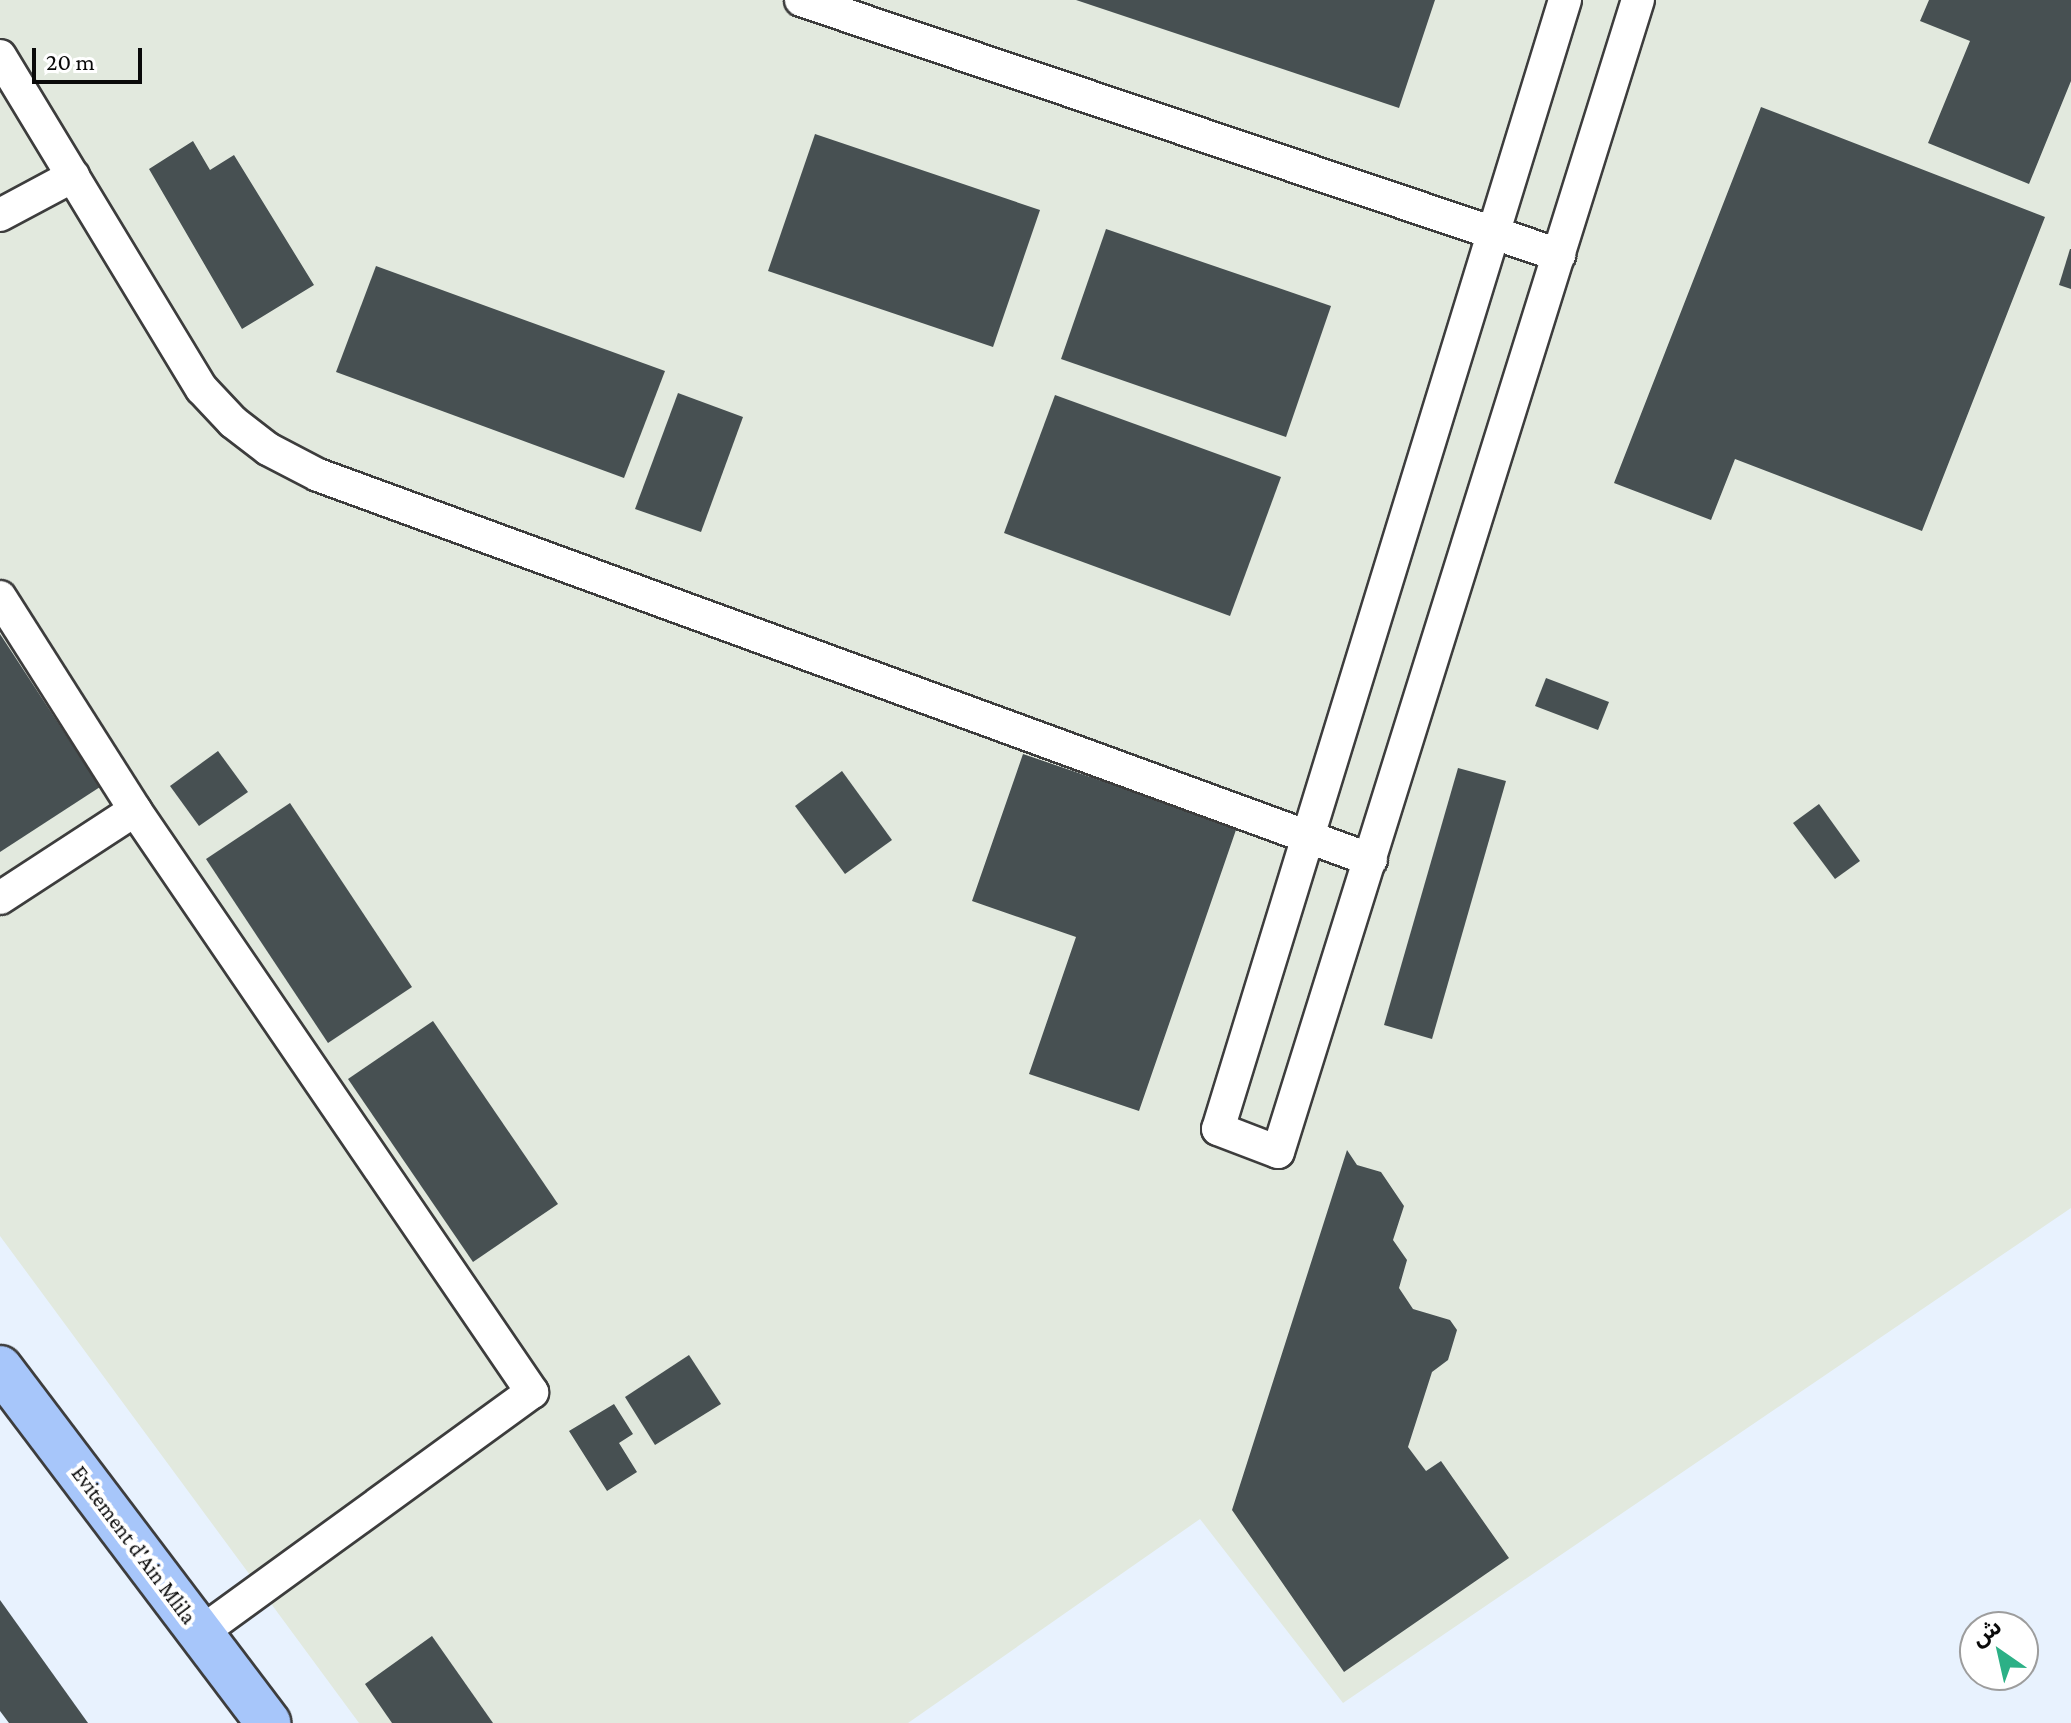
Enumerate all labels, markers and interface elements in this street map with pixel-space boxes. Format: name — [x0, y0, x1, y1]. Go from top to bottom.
scale bar — [36, 32, 146, 82]
text: 20 m — [46, 48, 95, 75]
street label: Evitement d'Ain Mlila — [66, 1461, 202, 1629]
north arrow — [1959, 1611, 2039, 1691]
text: ش — [1967, 1614, 2006, 1651]

